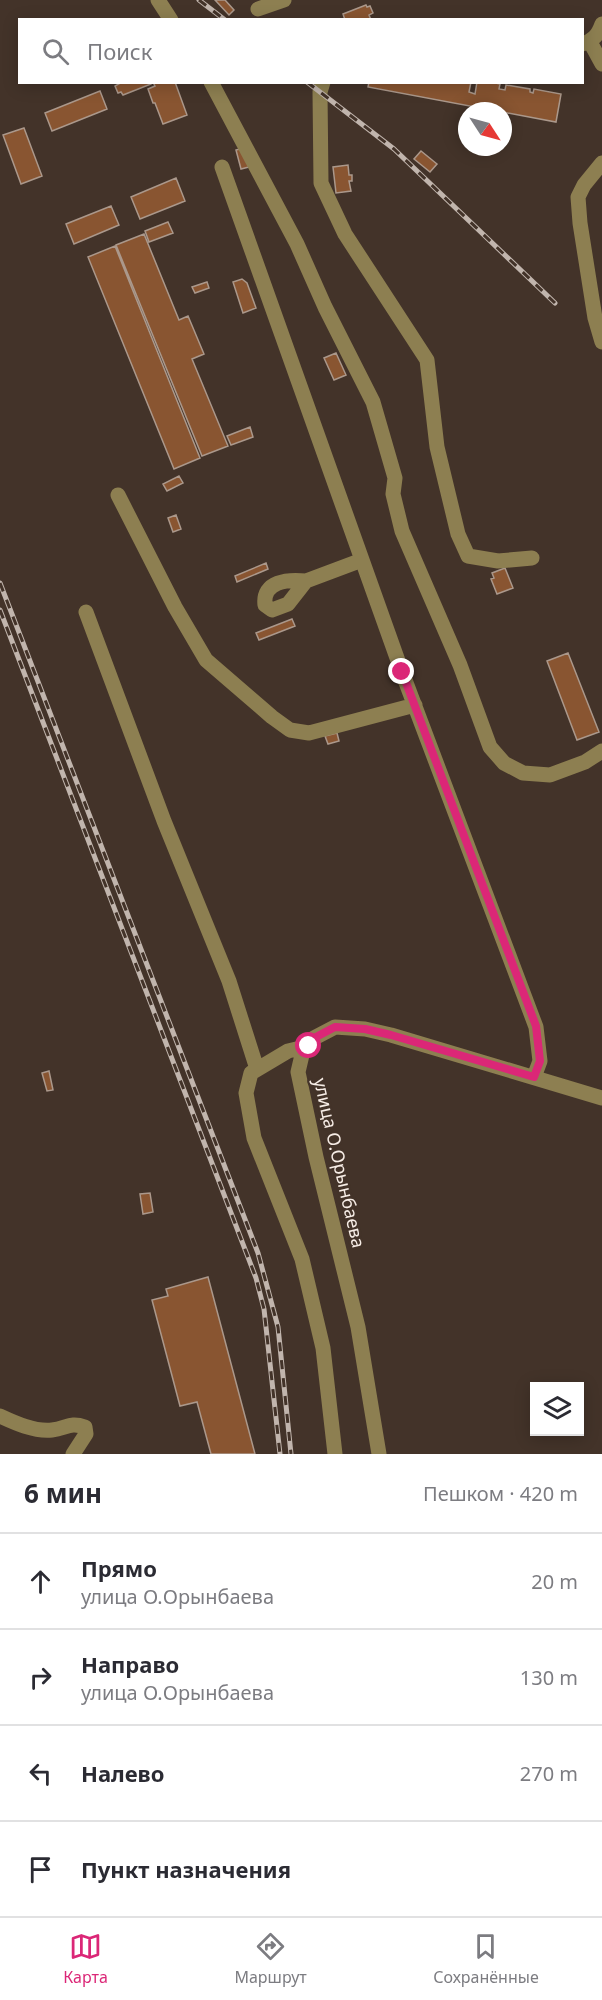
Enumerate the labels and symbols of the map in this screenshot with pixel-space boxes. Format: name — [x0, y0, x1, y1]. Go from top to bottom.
north arrow — [458, 102, 512, 156]
route end — [388, 658, 414, 684]
route start — [295, 1032, 321, 1058]
street label: улица О.Орынбаева — [309, 1075, 371, 1250]

